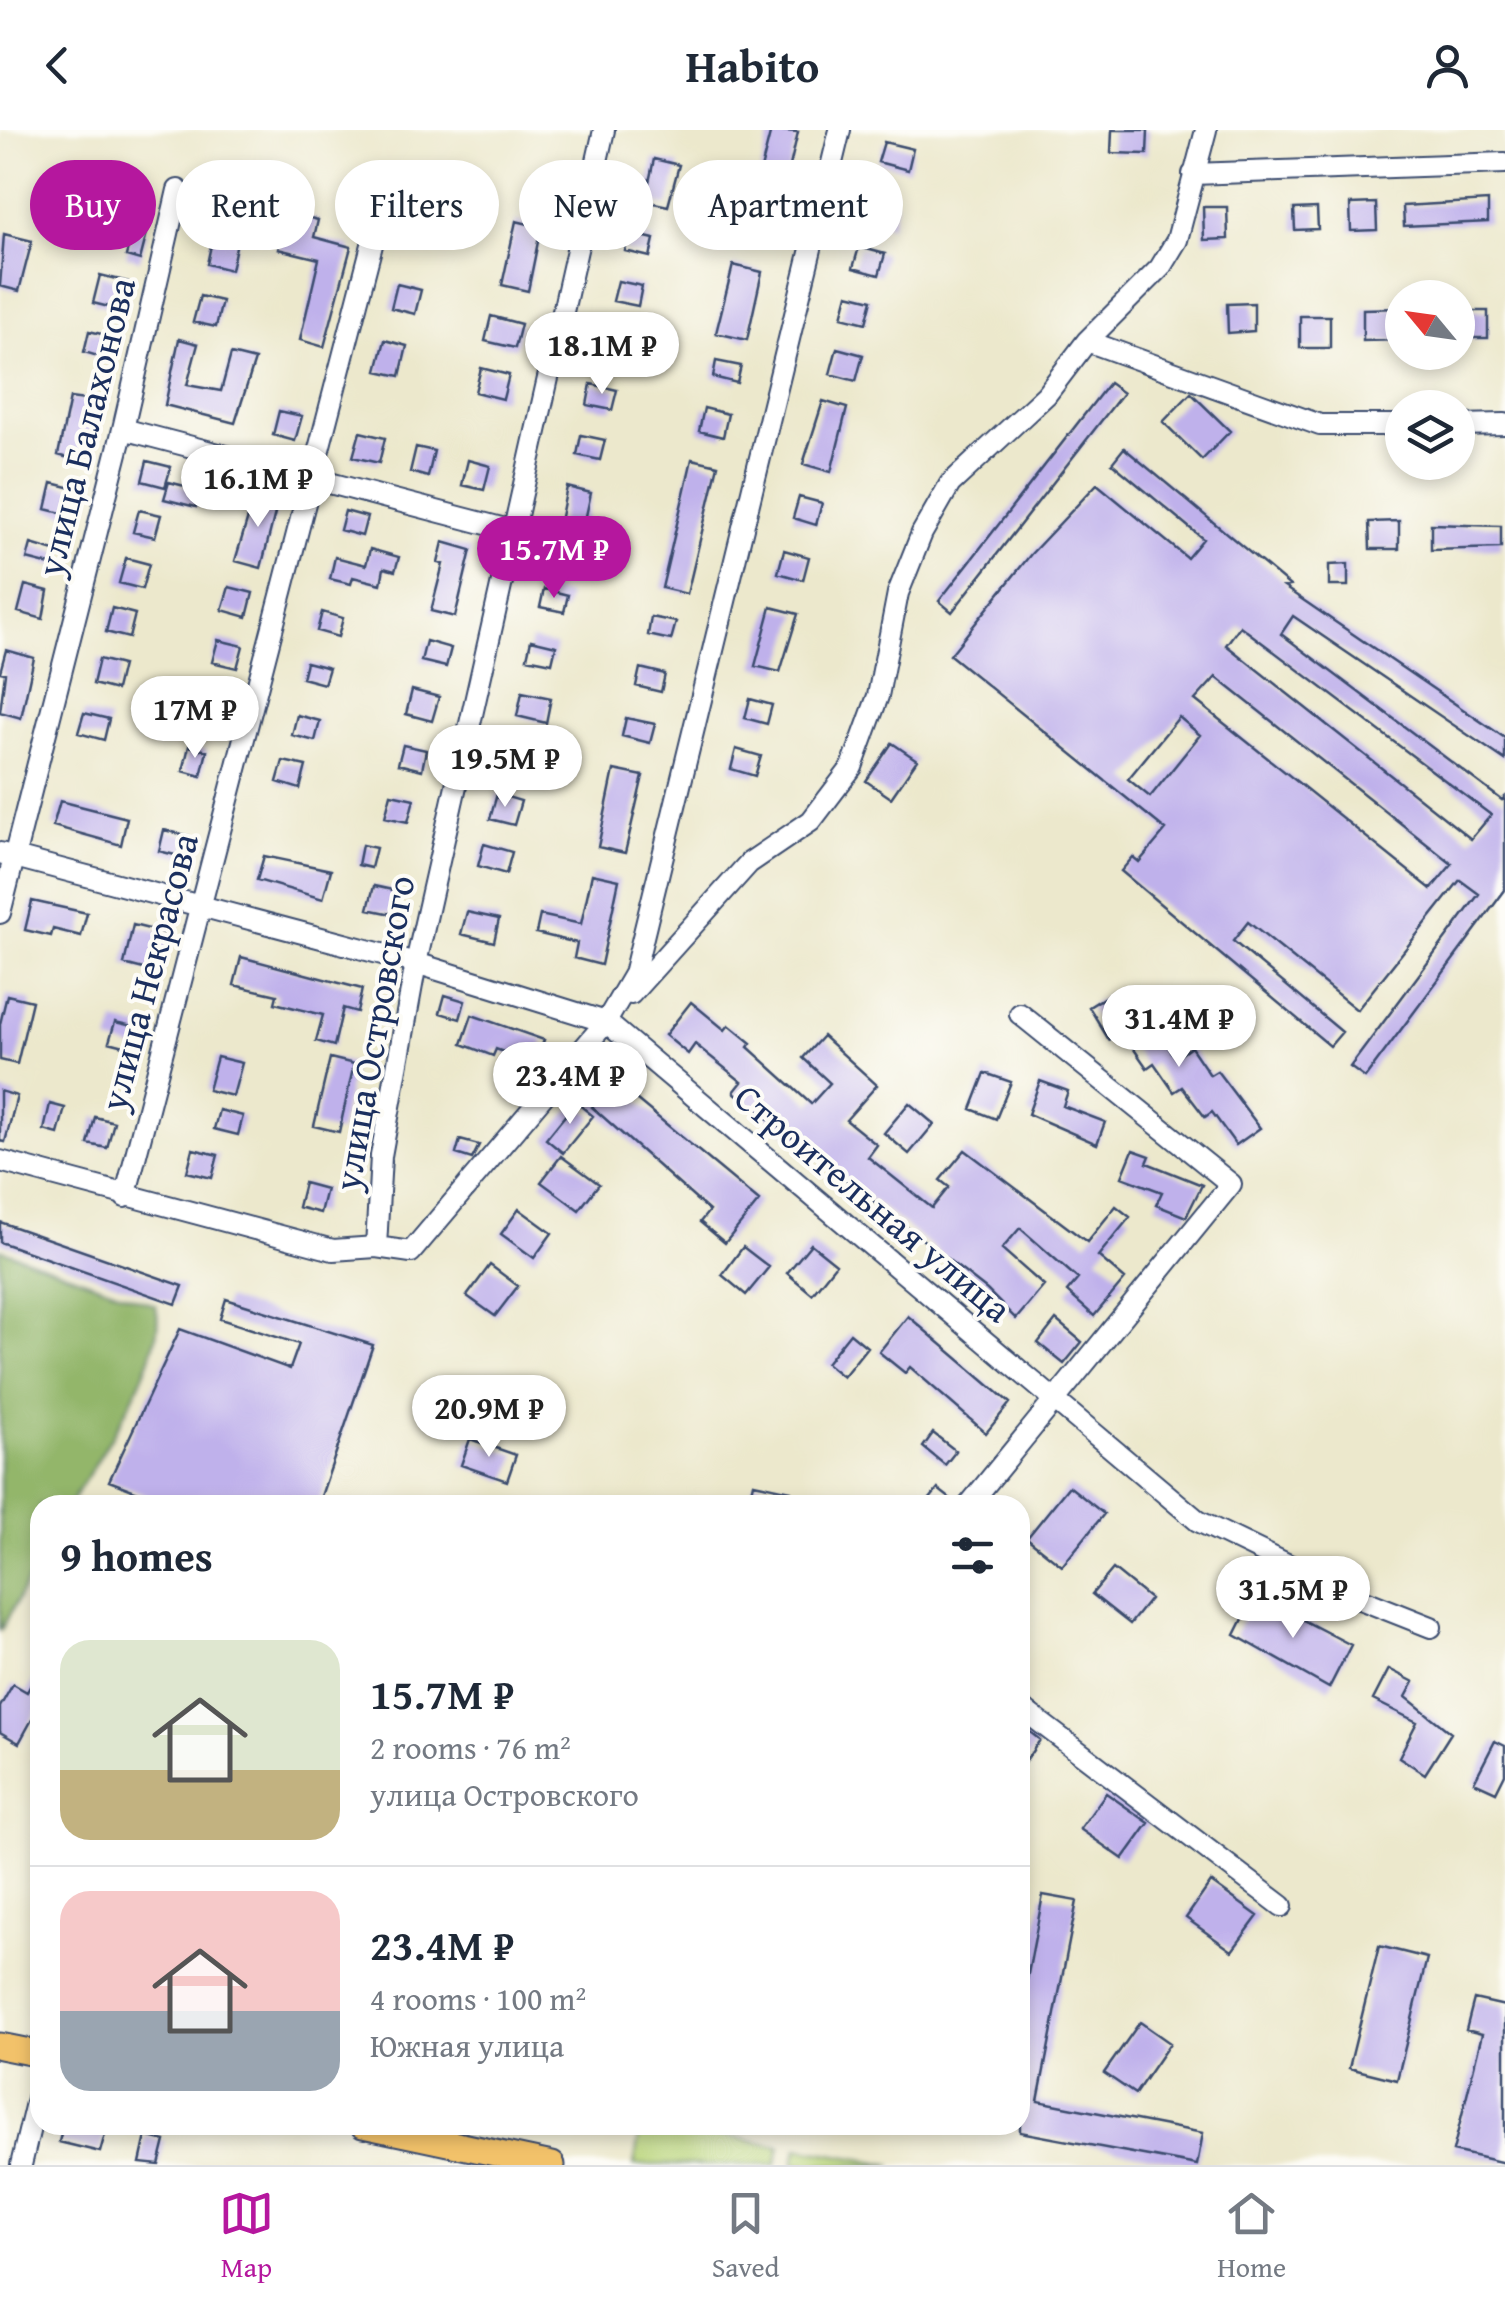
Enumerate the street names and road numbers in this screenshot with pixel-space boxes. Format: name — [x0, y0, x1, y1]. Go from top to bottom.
street label: улица Балахонова — [21, 271, 149, 583]
street label: улица Некрасова — [84, 827, 212, 1118]
street label: улица Островского — [318, 871, 428, 1196]
street label: Строительная улица — [723, 1069, 1024, 1335]

